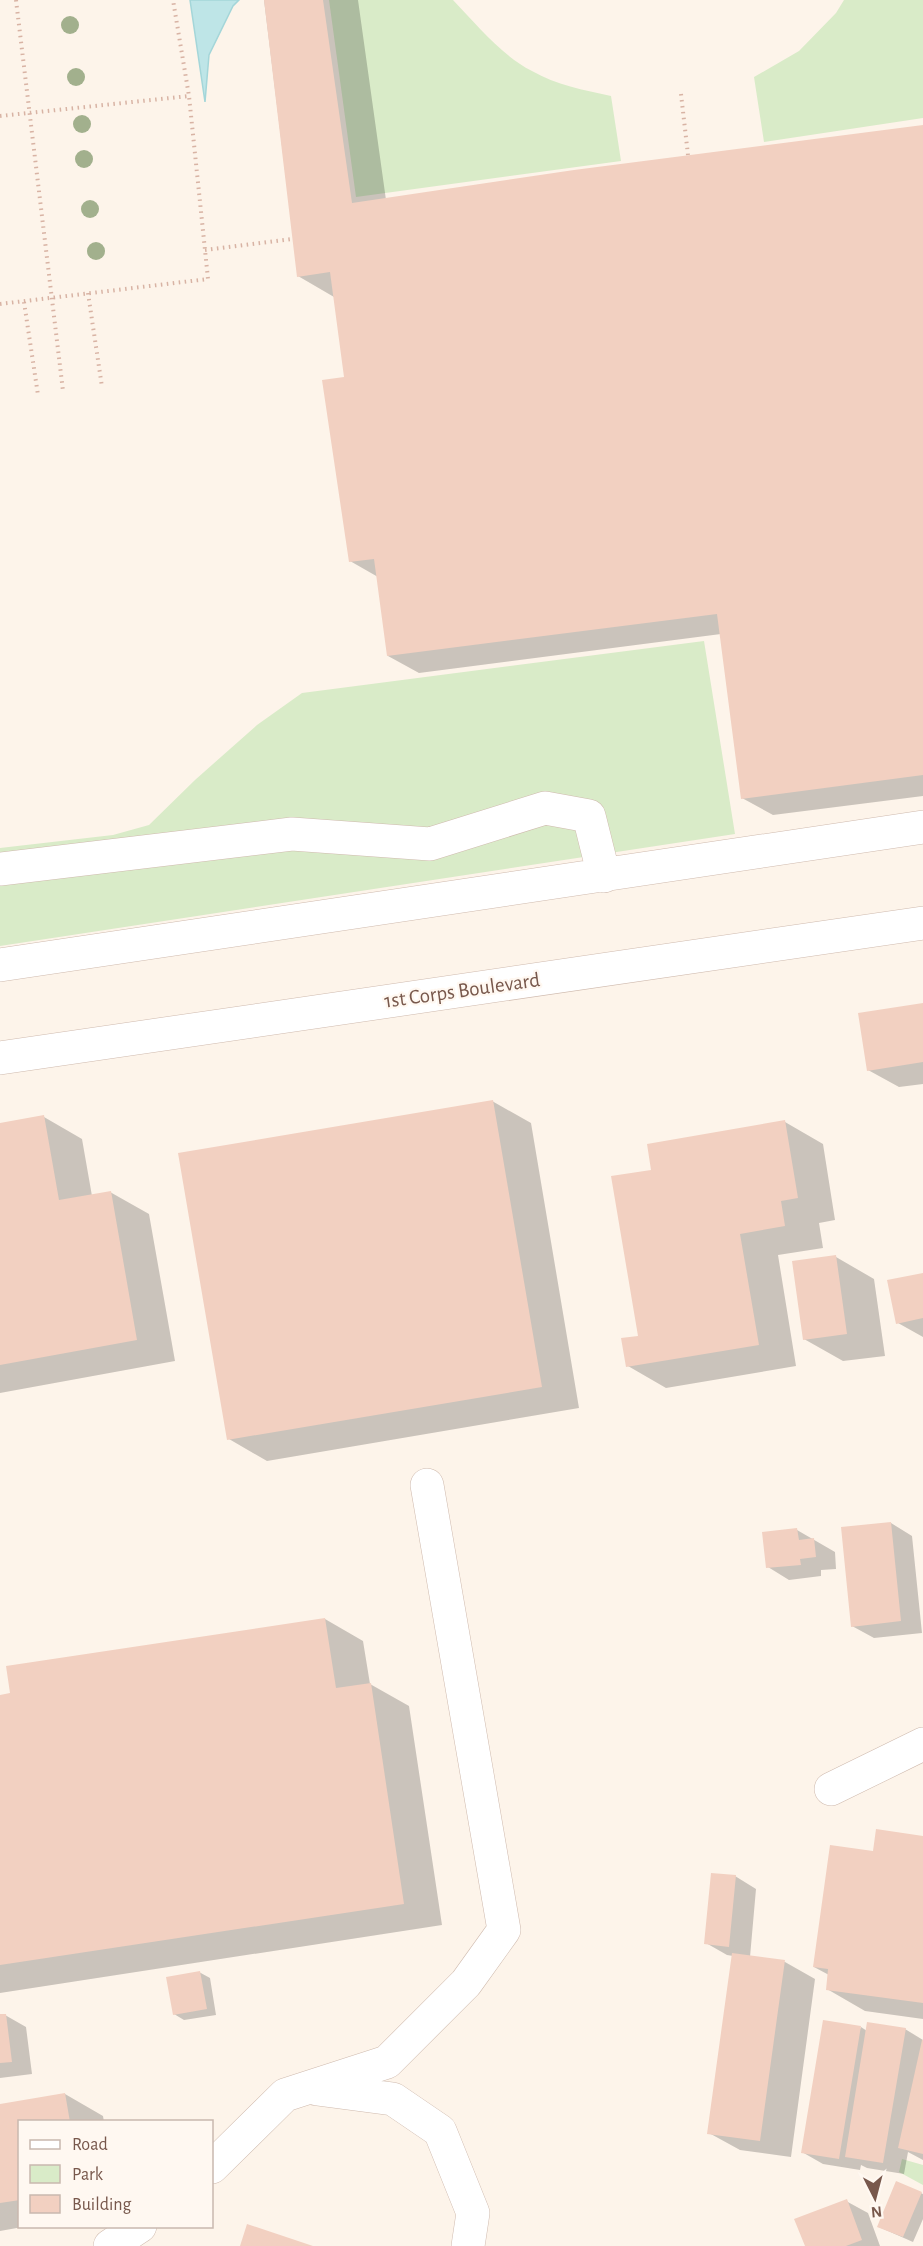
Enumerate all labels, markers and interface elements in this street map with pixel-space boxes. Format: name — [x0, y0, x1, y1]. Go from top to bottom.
street label: 1st Corps Boulevard — [383, 969, 541, 1012]
legend — [18, 2120, 213, 2228]
text: Road — [72, 2136, 108, 2154]
text: Park — [72, 2166, 104, 2184]
north arrow — [845, 2168, 905, 2228]
text: Building — [72, 2196, 132, 2214]
text: N — [870, 2203, 883, 2220]

